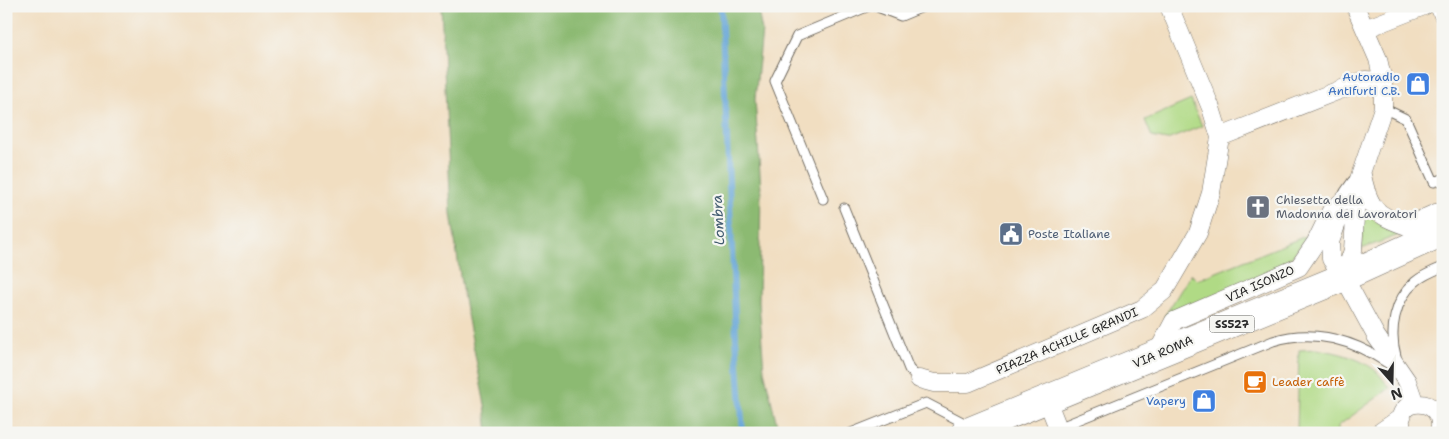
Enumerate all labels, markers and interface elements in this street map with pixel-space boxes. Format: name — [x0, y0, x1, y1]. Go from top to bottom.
place label: Autoradio Antifurti C.B. — [1328, 69, 1400, 99]
shop icon: Autoradio Antifurti C.B. — [1405, 71, 1431, 97]
place label: Chiesetta della Madonna dei Lavoratori — [1276, 192, 1417, 222]
water label: Lombra — [708, 194, 728, 246]
church icon: Chiesetta della Madonna dei Lavoratori — [1245, 194, 1271, 220]
public building icon: Poste Italiane — [998, 221, 1024, 247]
place label: Poste Italiane — [1028, 226, 1110, 242]
street label: VIA ISONZO — [1223, 262, 1297, 306]
street label: PIAZZA ACHILLE GRANDI — [993, 304, 1141, 378]
road number: SS527 — [1210, 316, 1254, 332]
street label: VIA ROMA — [1130, 332, 1196, 372]
north arrow — [1366, 356, 1416, 406]
cafe icon: Leader caffè — [1242, 369, 1268, 395]
place label: Leader caffè — [1272, 374, 1345, 390]
text: N — [1388, 384, 1405, 405]
shop icon: Vapery — [1191, 388, 1217, 414]
place label: Vapery — [1146, 393, 1186, 409]

